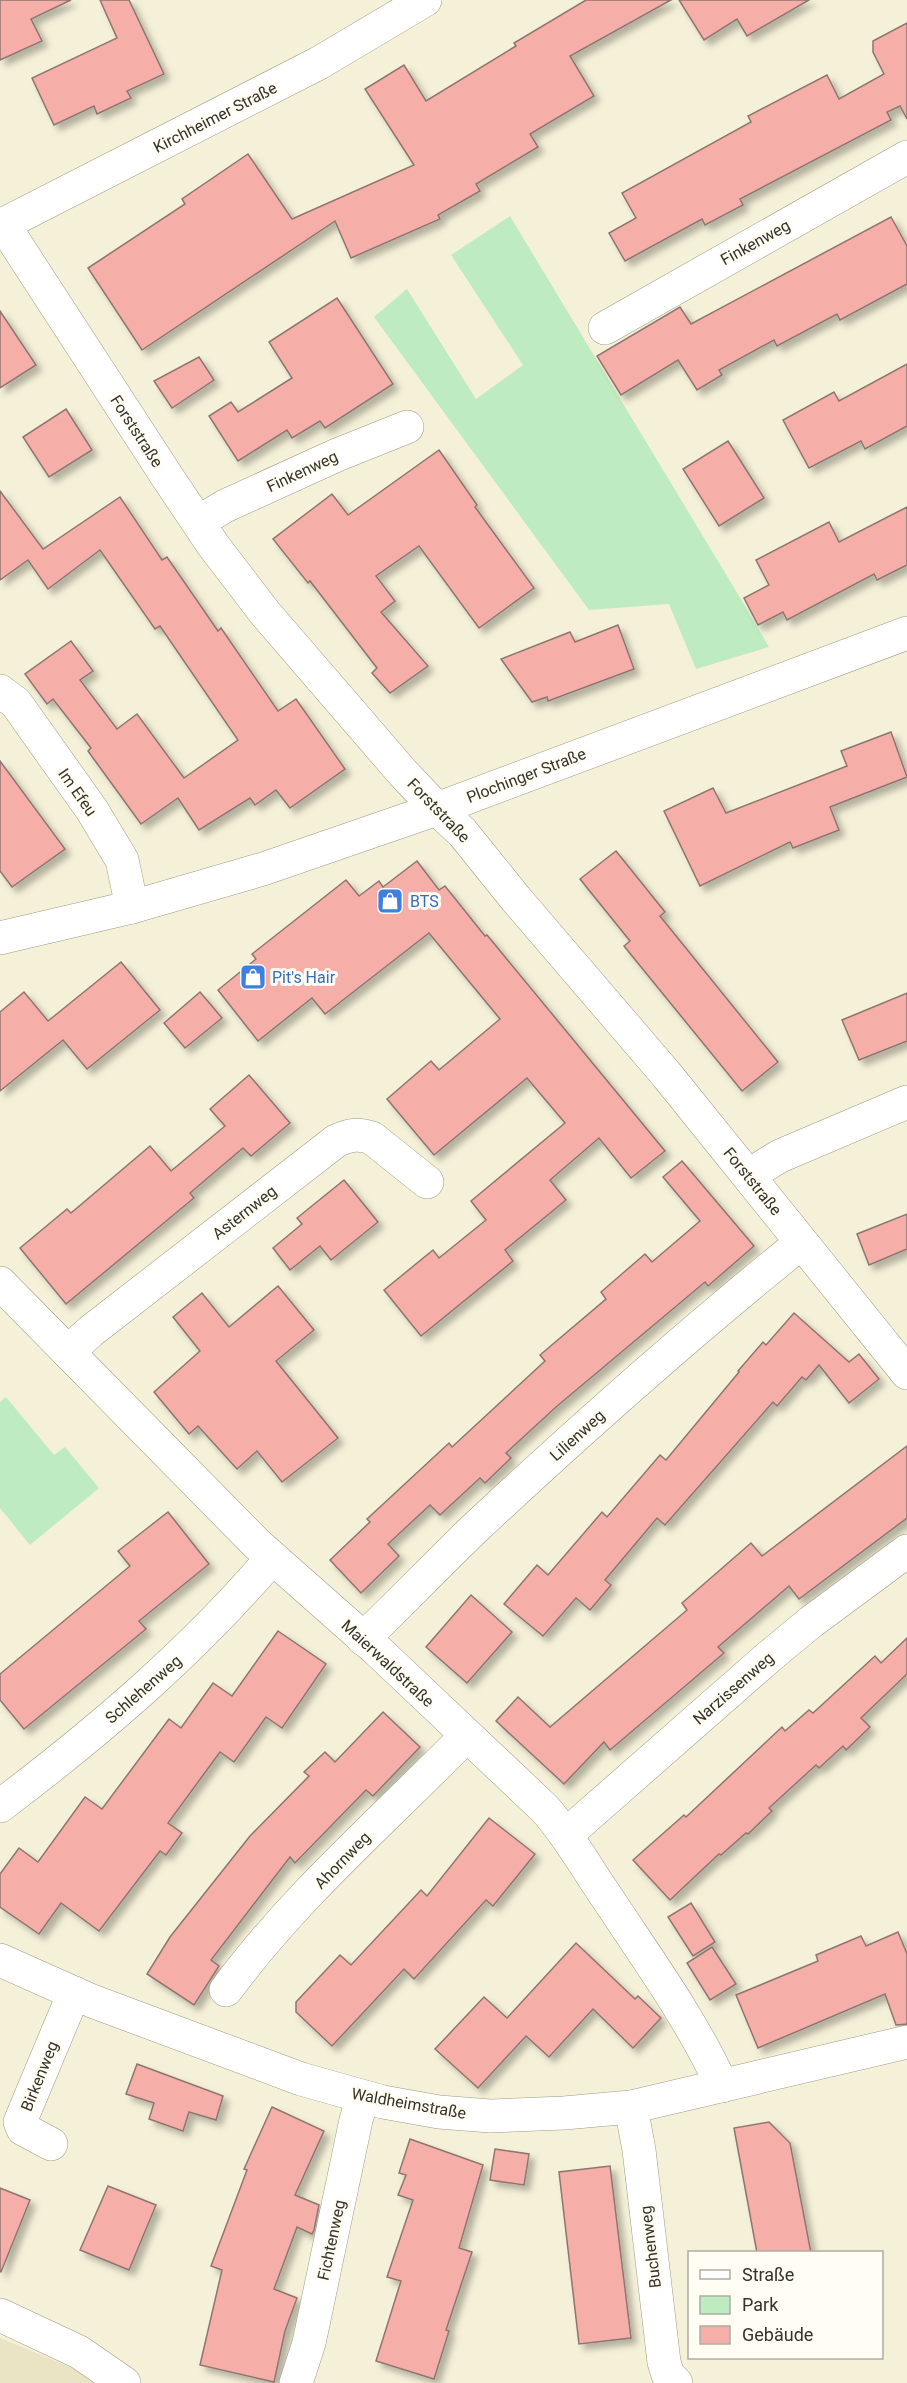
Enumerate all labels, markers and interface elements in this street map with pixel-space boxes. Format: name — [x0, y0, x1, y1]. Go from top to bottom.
street label: Kirchheimer Straße — [150, 78, 280, 157]
street label: Finkenweg — [717, 216, 793, 269]
street label: Forststraße — [106, 392, 167, 471]
street label: Finkenweg — [264, 447, 341, 496]
street label: Plochinger Straße — [464, 744, 589, 807]
street label: Im Efeu — [54, 765, 101, 820]
street label: Forststraße — [403, 774, 474, 846]
shop icon: BTS — [375, 886, 405, 916]
place label: BTS — [410, 892, 439, 911]
shop icon: Pit's Hair — [238, 962, 268, 992]
place label: Pit's Hair — [272, 968, 336, 987]
street label: Forststraße — [719, 1143, 786, 1219]
street label: Asternweg — [208, 1181, 280, 1243]
street label: Lilienweg — [546, 1406, 609, 1465]
street label: Maierwaldstraße — [337, 1616, 438, 1711]
street label: Narzissenweg — [689, 1648, 778, 1729]
street label: Schlehenweg — [101, 1651, 185, 1728]
street label: Ahornweg — [310, 1828, 374, 1893]
street label: Birkenweg — [17, 2038, 62, 2114]
street label: Waldheimstraße — [350, 2084, 468, 2123]
street label: Fichtenweg — [314, 2198, 349, 2282]
street label: Buchenweg — [636, 2205, 665, 2289]
legend — [688, 2251, 883, 2359]
text: Straße — [742, 2264, 794, 2285]
text: Park — [742, 2294, 779, 2315]
text: Gebäude — [742, 2324, 813, 2345]

